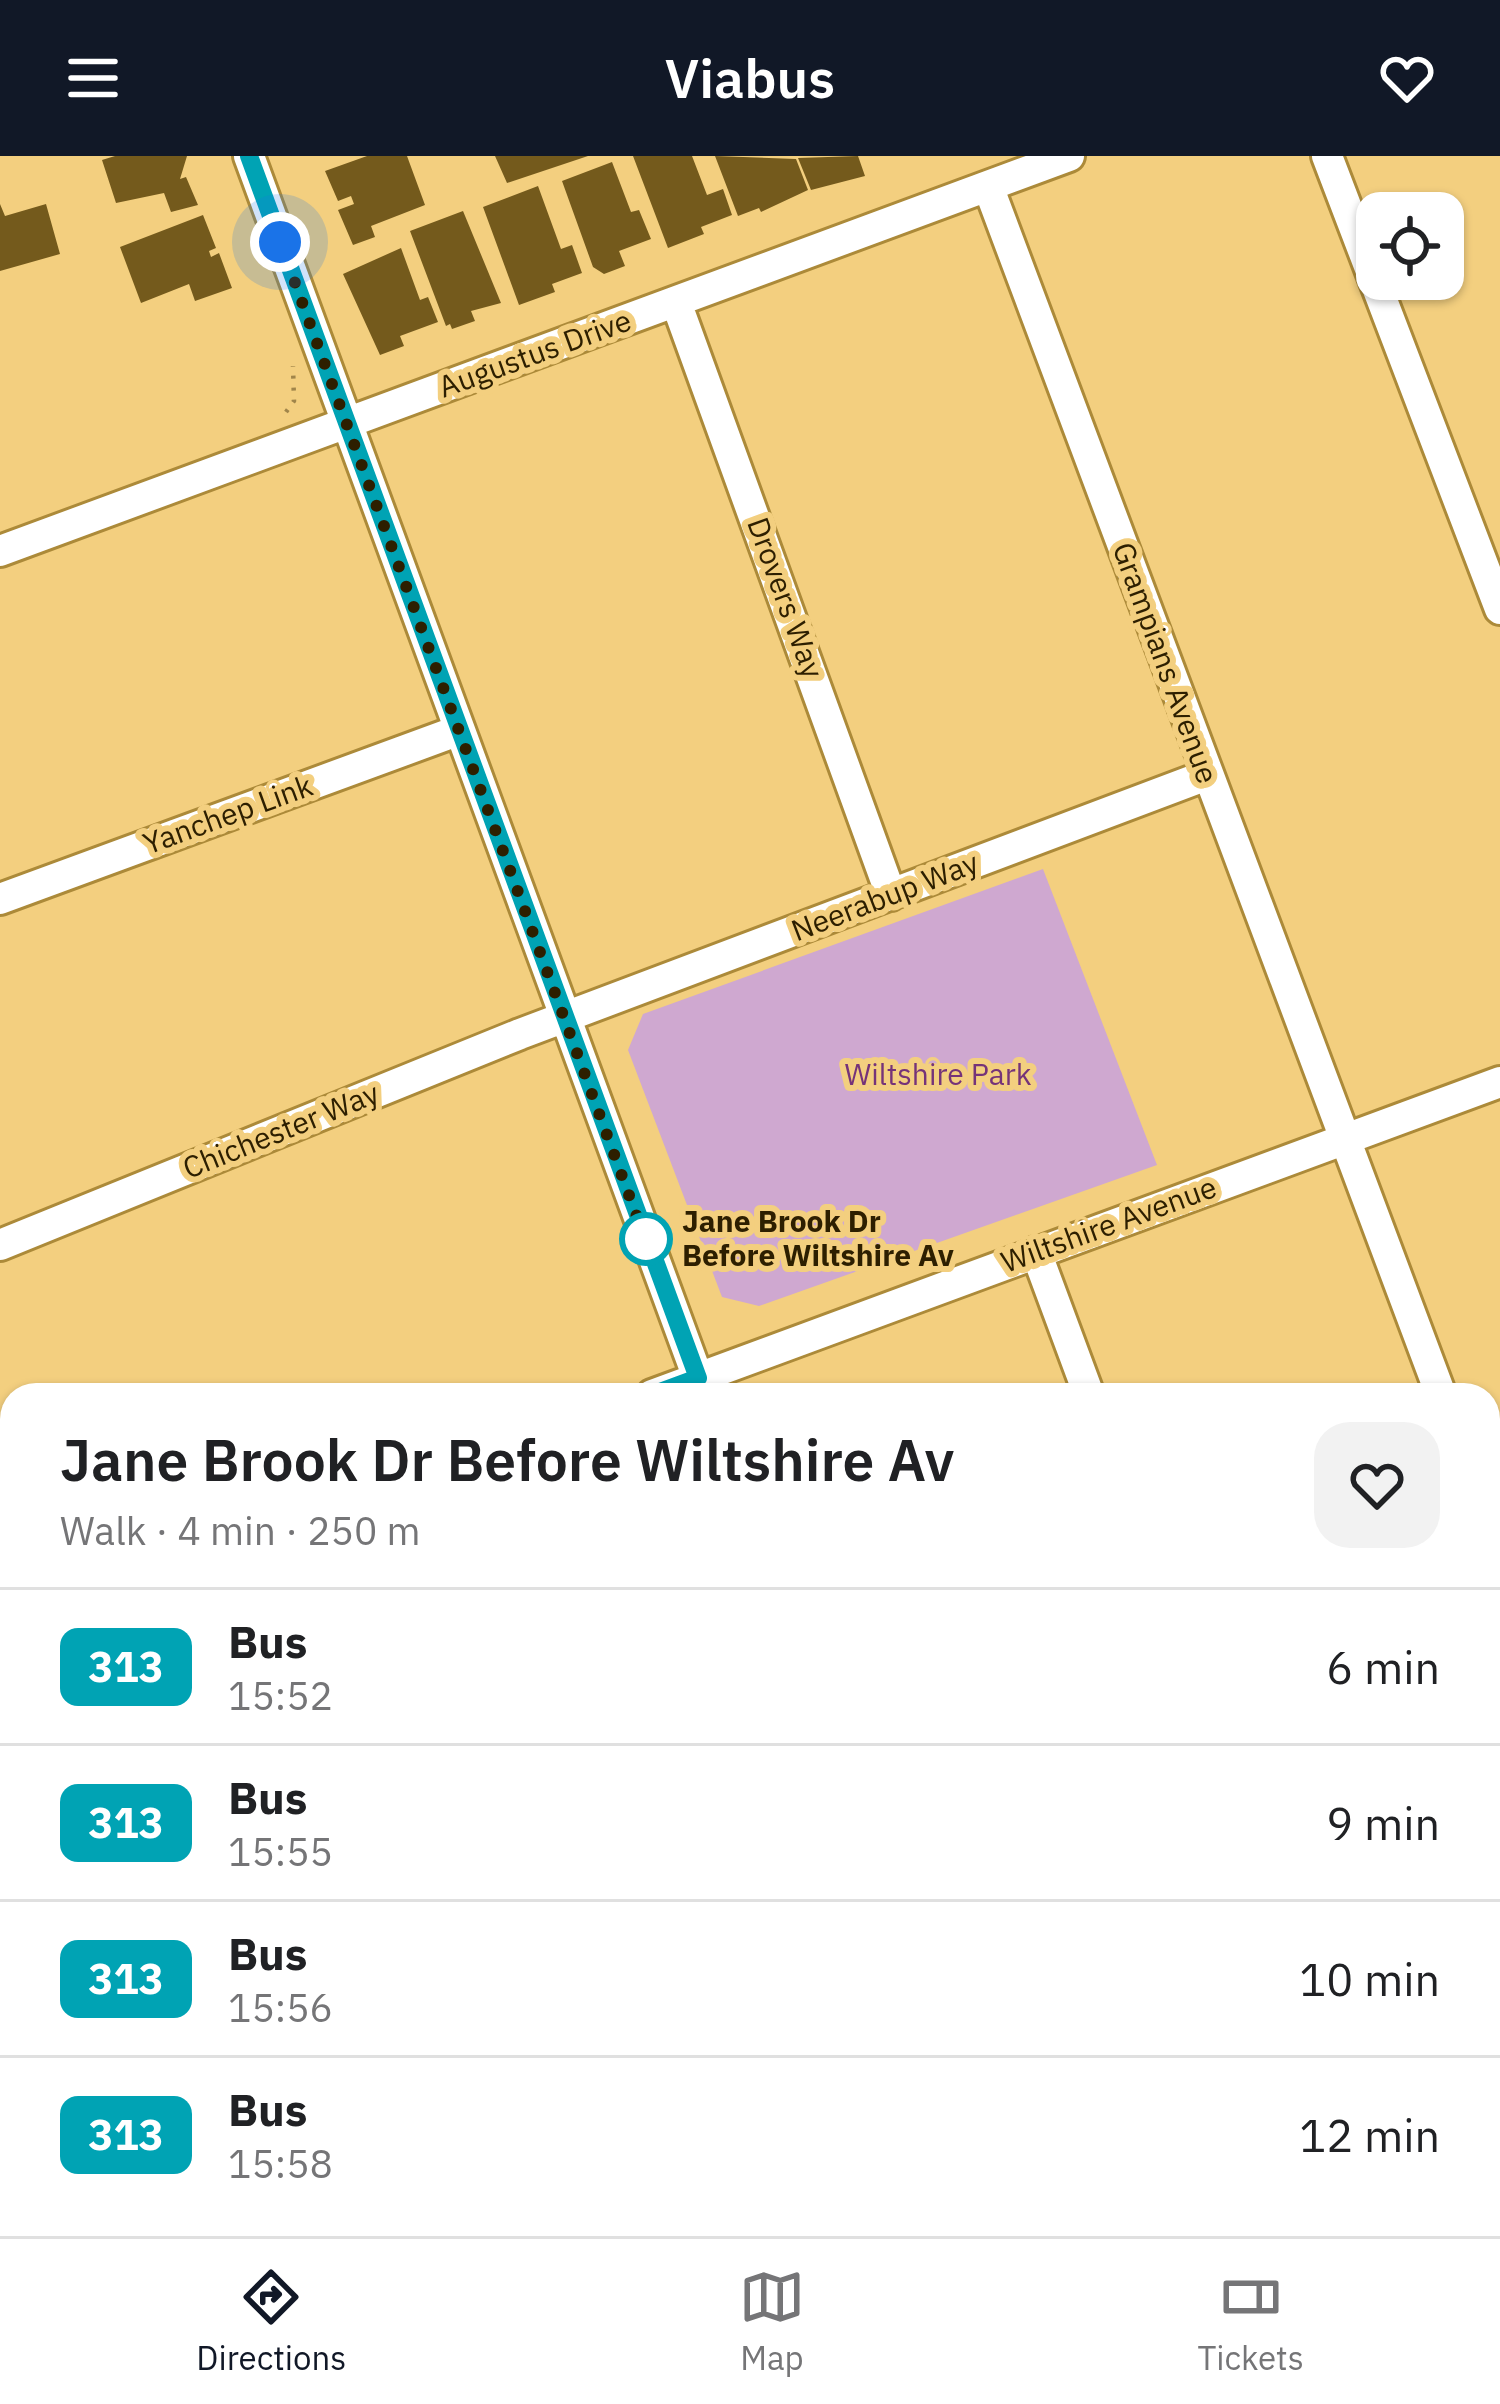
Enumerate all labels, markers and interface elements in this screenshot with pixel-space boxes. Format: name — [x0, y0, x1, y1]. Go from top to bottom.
text: Viabus — [665, 43, 835, 113]
icon: menu — [60, 45, 126, 111]
icon: heart — [1374, 45, 1440, 111]
map controls — [1356, 192, 1464, 300]
button: locate — [1356, 192, 1464, 300]
your location — [250, 212, 310, 272]
street label: Augustus Drive — [433, 300, 636, 406]
street label: Drovers Way — [739, 512, 834, 683]
street label: Grampians Avenue — [1105, 537, 1228, 788]
street label: Yanchep Link — [137, 765, 318, 862]
street label: Neerabup Way — [785, 842, 984, 949]
park label: Wiltshire Park — [844, 1054, 1032, 1093]
street label: Chichester Way — [177, 1072, 384, 1187]
street label: Wiltshire Avenue — [995, 1167, 1222, 1281]
place label: Jane Brook Dr Before Wiltshire Av — [682, 1201, 954, 1274]
marker: Jane Brook Dr Before Wiltshire Av — [621, 1214, 671, 1264]
button: heart — [1314, 1422, 1440, 1548]
text: Jane Brook Dr Before Wiltshire Av — [60, 1423, 954, 1497]
text: Walk · 4 min · 250 m — [60, 1505, 421, 1556]
text: Bus — [228, 1612, 308, 1670]
text: 6 min — [1326, 1638, 1440, 1696]
text: 313 — [88, 1639, 164, 1694]
text: 15:52 — [228, 1670, 333, 1721]
text: Bus — [228, 1768, 308, 1826]
text: 9 min — [1326, 1794, 1440, 1852]
text: 313 — [88, 1795, 164, 1850]
text: 15:55 — [228, 1826, 333, 1877]
text: Bus — [228, 1924, 308, 1982]
text: 10 min — [1299, 1950, 1440, 2008]
text: 313 — [88, 1951, 164, 2006]
text: 15:56 — [228, 1982, 333, 2033]
text: Bus — [228, 2080, 308, 2138]
text: 12 min — [1299, 2106, 1440, 2164]
text: 313 — [88, 2107, 164, 2162]
text: 15:58 — [228, 2138, 333, 2189]
tab: Directions — [196, 2264, 346, 2379]
tab: Map — [739, 2264, 805, 2379]
tab: Tickets — [1197, 2264, 1304, 2379]

